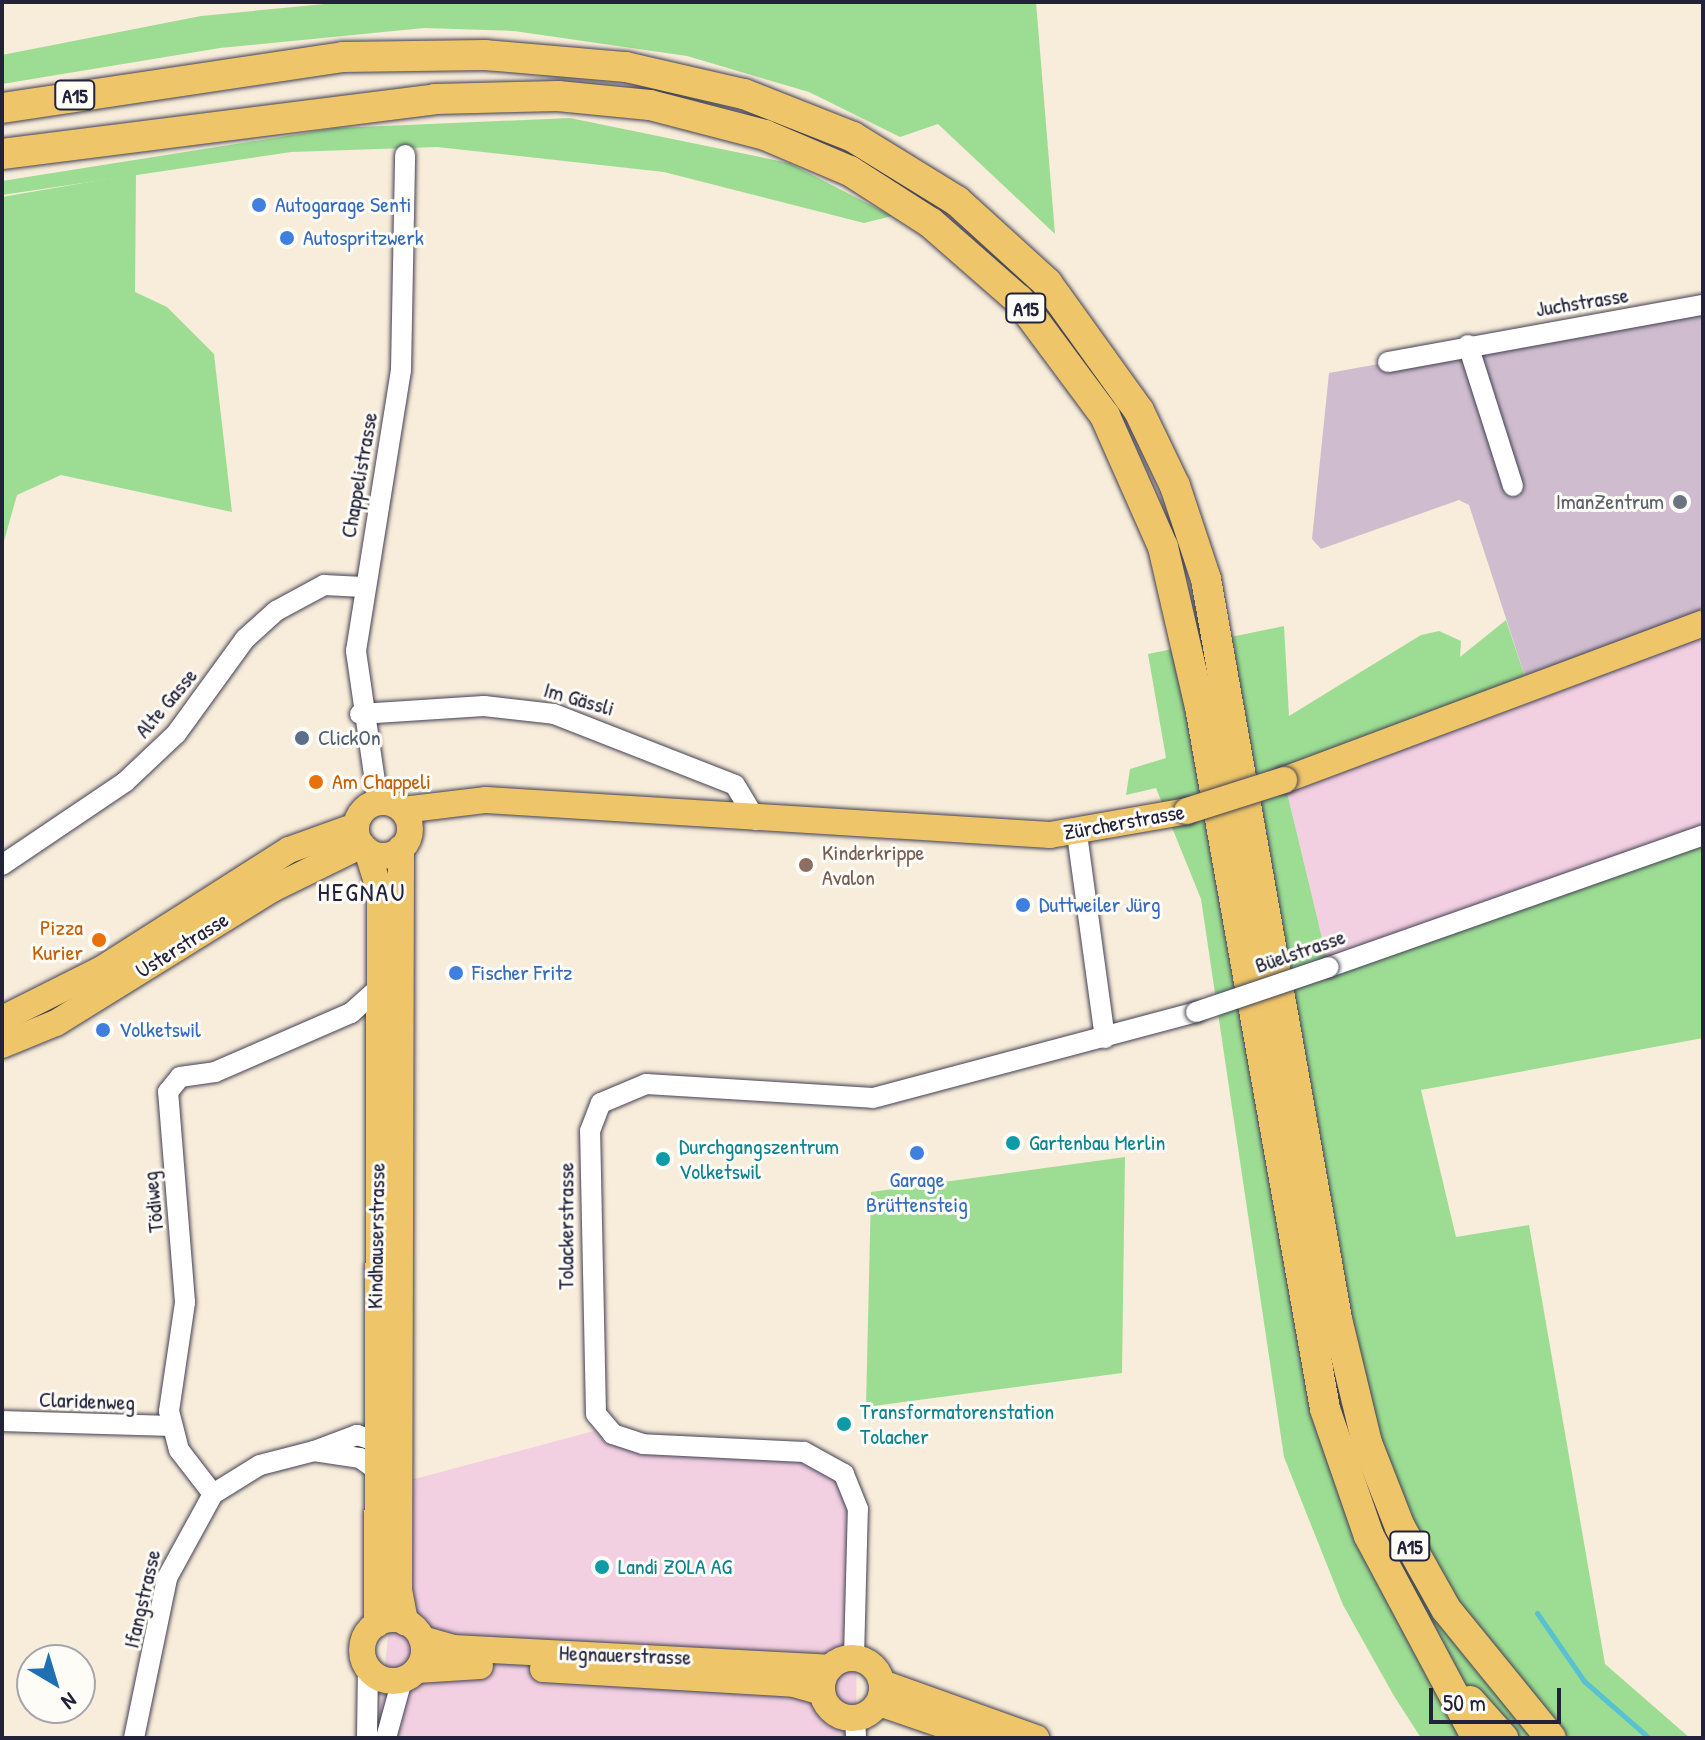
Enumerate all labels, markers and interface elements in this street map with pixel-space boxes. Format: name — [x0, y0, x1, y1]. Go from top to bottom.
road number: A15 — [53, 79, 97, 111]
place label: Autogarage Senti — [275, 192, 411, 218]
marker: Autogarage Senti — [250, 196, 268, 214]
place label: Autospritzwerk — [303, 225, 424, 251]
marker: Autospritzwerk — [278, 229, 296, 247]
street label: Juchstrasse — [1534, 282, 1630, 322]
road number: A15 — [1004, 292, 1048, 324]
street label: Chappelistrasse — [335, 410, 383, 540]
place label: ImanZentrum — [1556, 489, 1664, 515]
marker: ImanZentrum — [1671, 493, 1689, 511]
street label: Alte Gasse — [129, 663, 203, 743]
street label: Im Gässli — [541, 676, 617, 722]
place label: ClickOn — [318, 725, 381, 751]
marker: ClickOn — [293, 729, 311, 747]
place label: Am Chappeli — [332, 769, 431, 795]
marker: Am Chappeli — [307, 773, 325, 791]
street label: Zürcherstrasse — [1062, 798, 1186, 846]
place label: Kinderkrippe Avalon — [822, 839, 924, 890]
marker: Kinderkrippe Avalon — [797, 856, 815, 874]
district label: HEGNAU — [318, 876, 406, 908]
place label: Duttweiler Jürg — [1039, 892, 1161, 918]
marker: Duttweiler Jürg — [1014, 896, 1032, 914]
street label: Usterstrasse — [131, 906, 233, 984]
place label: Pizza Kurier — [32, 914, 83, 966]
street label: Büelstrasse — [1252, 923, 1348, 979]
marker: Pizza Kurier — [90, 931, 108, 949]
place label: Fischer Fritz — [472, 960, 572, 986]
marker: Fischer Fritz — [447, 964, 465, 982]
place label: Volketswil — [119, 1017, 201, 1043]
marker: Volketswil — [94, 1021, 112, 1039]
place label: Gartenbau Merlin — [1029, 1130, 1166, 1156]
place label: Durchgangszentrum Volketswil — [679, 1133, 839, 1184]
marker: Gartenbau Merlin — [1004, 1134, 1022, 1152]
marker: Garage Brüttensteig — [908, 1144, 926, 1162]
marker: Durchgangszentrum Volketswil — [654, 1150, 672, 1168]
street label: Tolackerstrasse — [553, 1162, 579, 1290]
street label: Kindhauserstrasse — [362, 1163, 390, 1309]
place label: Garage Brüttensteig — [866, 1166, 968, 1218]
street label: Tödiweg — [137, 1170, 169, 1234]
street label: Claridenweg — [39, 1386, 135, 1416]
place label: Transformatorenstation Tolacher — [860, 1398, 1054, 1450]
marker: Transformatorenstation Tolacher — [835, 1415, 853, 1433]
road number: A15 — [1388, 1530, 1432, 1562]
street label: Ifangstrasse — [118, 1547, 166, 1651]
place label: Landi ZOLA AG — [618, 1554, 732, 1580]
marker: Landi ZOLA AG — [593, 1558, 611, 1576]
street label: Hegnauerstrasse — [558, 1640, 692, 1670]
north arrow — [16, 1644, 96, 1724]
scale bar — [1433, 1672, 1565, 1722]
text: N — [56, 1686, 83, 1717]
text: 50 m — [1443, 1686, 1486, 1718]

